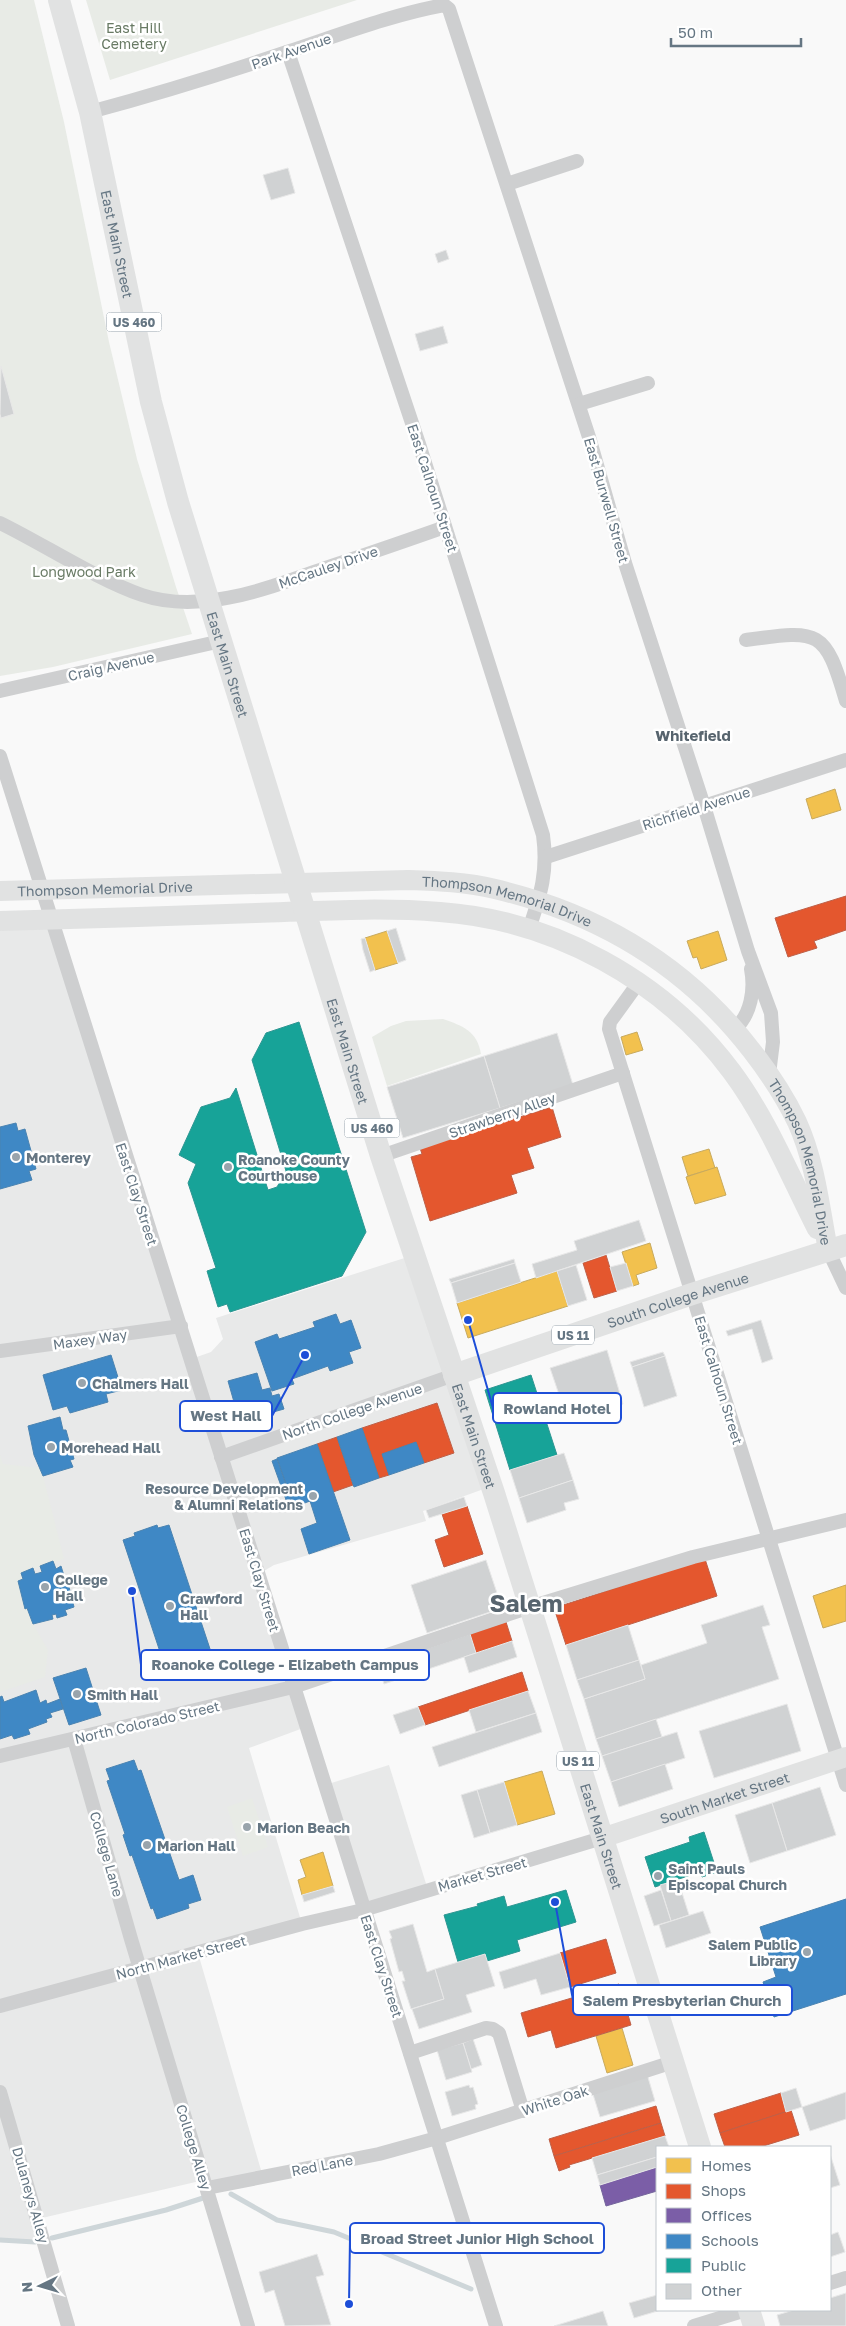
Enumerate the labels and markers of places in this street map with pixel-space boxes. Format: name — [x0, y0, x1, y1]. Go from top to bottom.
place label: Monterey — [26, 1149, 91, 1166]
marker: Monterey — [10, 1151, 22, 1163]
place label: Roanoke County Courthouse — [238, 1151, 350, 1184]
marker: Roanoke County Courthouse — [222, 1161, 234, 1173]
place label: Chalmers Hall — [92, 1375, 189, 1392]
marker: Chalmers Hall — [76, 1377, 88, 1389]
callout: Rowland Hotel — [493, 1393, 621, 1423]
callout: West Hall — [180, 1401, 272, 1431]
place label: Morehead Hall — [61, 1439, 161, 1456]
marker: Morehead Hall — [45, 1441, 57, 1453]
place label: Resource Development & Alumni Relations — [145, 1480, 303, 1513]
marker: Resource Development & Alumni Relations — [307, 1490, 319, 1502]
place label: College Hall — [55, 1571, 108, 1604]
marker: College Hall — [39, 1581, 51, 1593]
place label: Crawford Hall — [180, 1590, 242, 1623]
marker: Crawford Hall — [164, 1600, 176, 1612]
callout: Roanoke College - Elizabeth Campus — [141, 1650, 429, 1680]
place label: Smith Hall — [87, 1686, 158, 1703]
marker: Smith Hall — [71, 1688, 83, 1700]
place label: Marion Beach — [257, 1819, 350, 1836]
marker: Marion Beach — [241, 1821, 253, 1833]
place label: Marion Hall — [157, 1837, 236, 1854]
marker: Marion Hall — [141, 1839, 153, 1851]
place label: Saint Pauls Episcopal Church — [668, 1860, 787, 1893]
marker: Saint Pauls Episcopal Church — [652, 1870, 664, 1882]
place label: Salem Public Library — [708, 1936, 798, 1969]
marker: Salem Public Library — [801, 1946, 813, 1958]
callout: Salem Presbyterian Church — [573, 1985, 792, 2015]
callout: Broad Street Junior High School — [350, 2223, 604, 2253]

